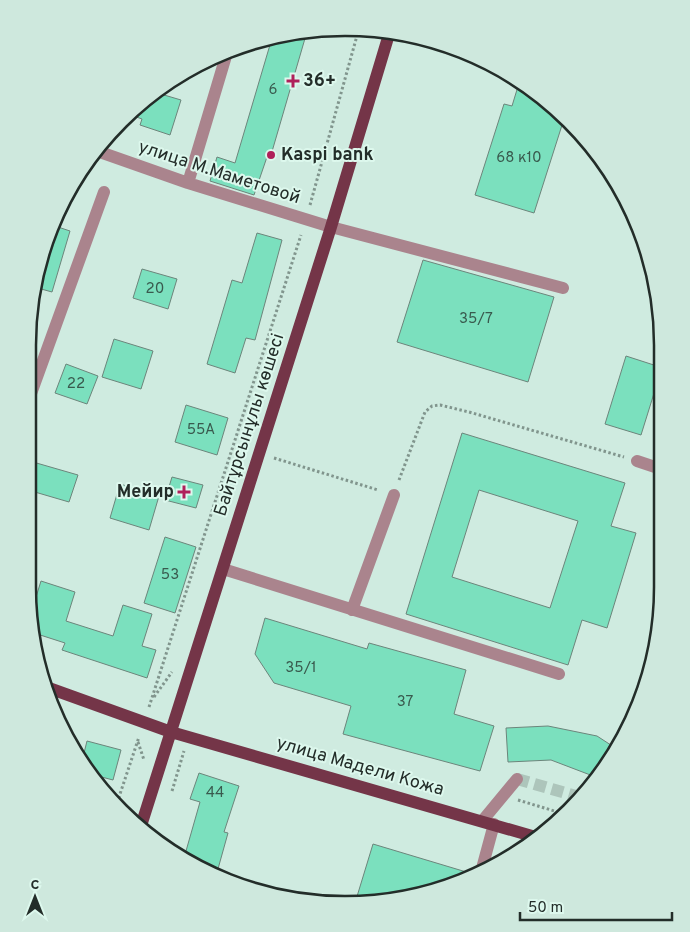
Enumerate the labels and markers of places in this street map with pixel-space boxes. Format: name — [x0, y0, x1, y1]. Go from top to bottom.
place label: 36+ — [303, 70, 336, 93]
marker: 36+ — [287, 75, 299, 87]
place label: Kaspi bank — [281, 144, 373, 167]
marker: Kaspi bank — [265, 149, 277, 161]
place label: Мейир — [117, 481, 174, 504]
marker: Мейир — [178, 486, 190, 498]

